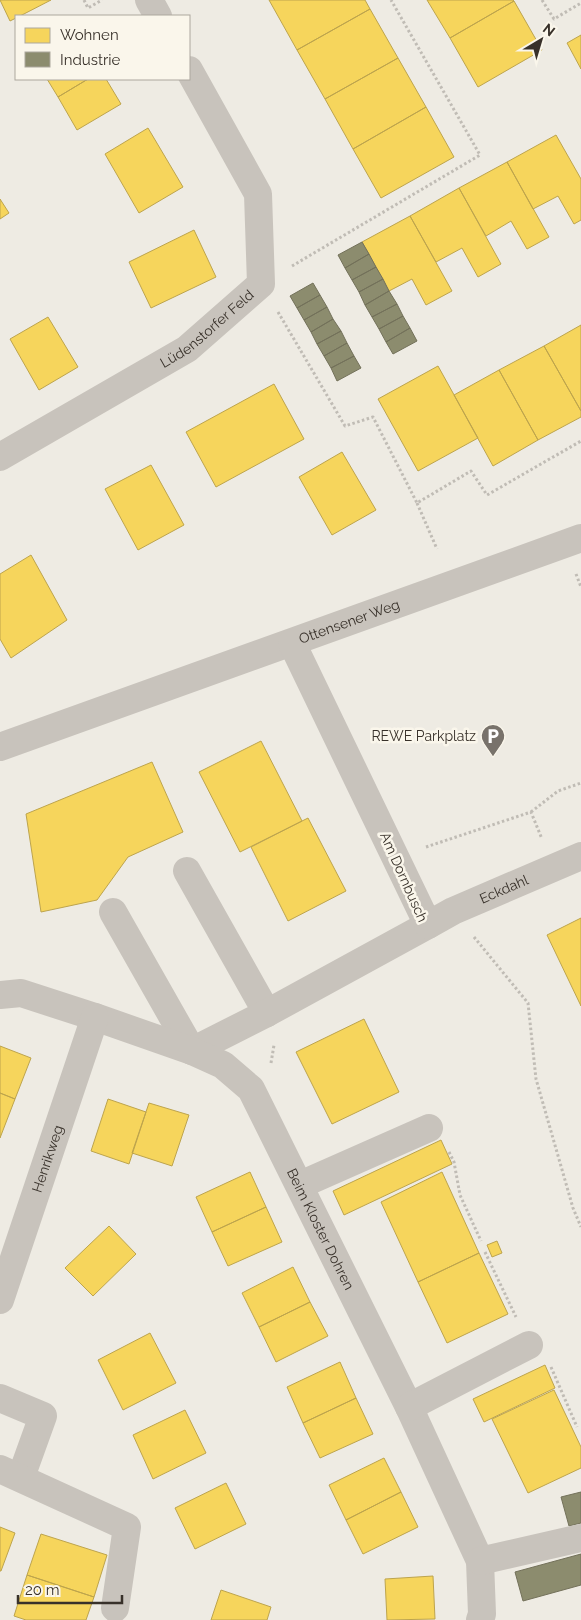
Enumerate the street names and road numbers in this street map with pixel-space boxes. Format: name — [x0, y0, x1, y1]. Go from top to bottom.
street label: Lüdenstorfer Feld — [157, 286, 257, 371]
street label: Ottensener Weg — [297, 596, 402, 647]
street label: Am Dornbusch — [377, 829, 431, 925]
street label: Eckdahl — [477, 872, 531, 907]
street label: Henrikweg — [29, 1123, 66, 1194]
street label: Beim Kloster Dohren — [284, 1166, 357, 1292]

